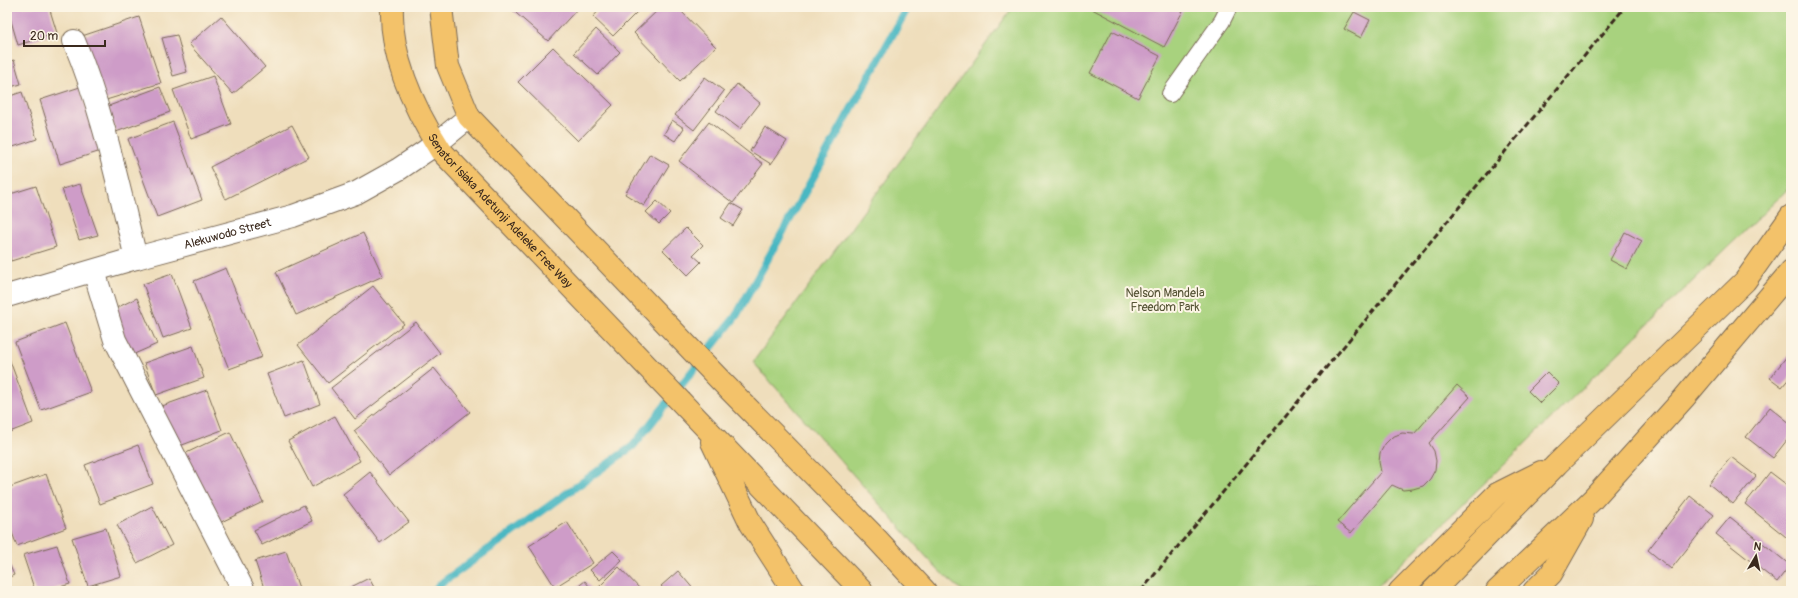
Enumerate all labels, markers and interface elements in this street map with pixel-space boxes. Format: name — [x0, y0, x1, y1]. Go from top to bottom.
scale bar — [24, 22, 105, 48]
text: 20 m — [30, 29, 59, 44]
street label: Senator Isiaka Adetunji Adeleke Free Way — [424, 131, 576, 291]
street label: Alekuwodo Street — [182, 215, 273, 252]
park label: Nelson Mandela Freedom Park — [1126, 286, 1205, 315]
north arrow — [1736, 536, 1776, 576]
text: N — [1753, 540, 1763, 554]

